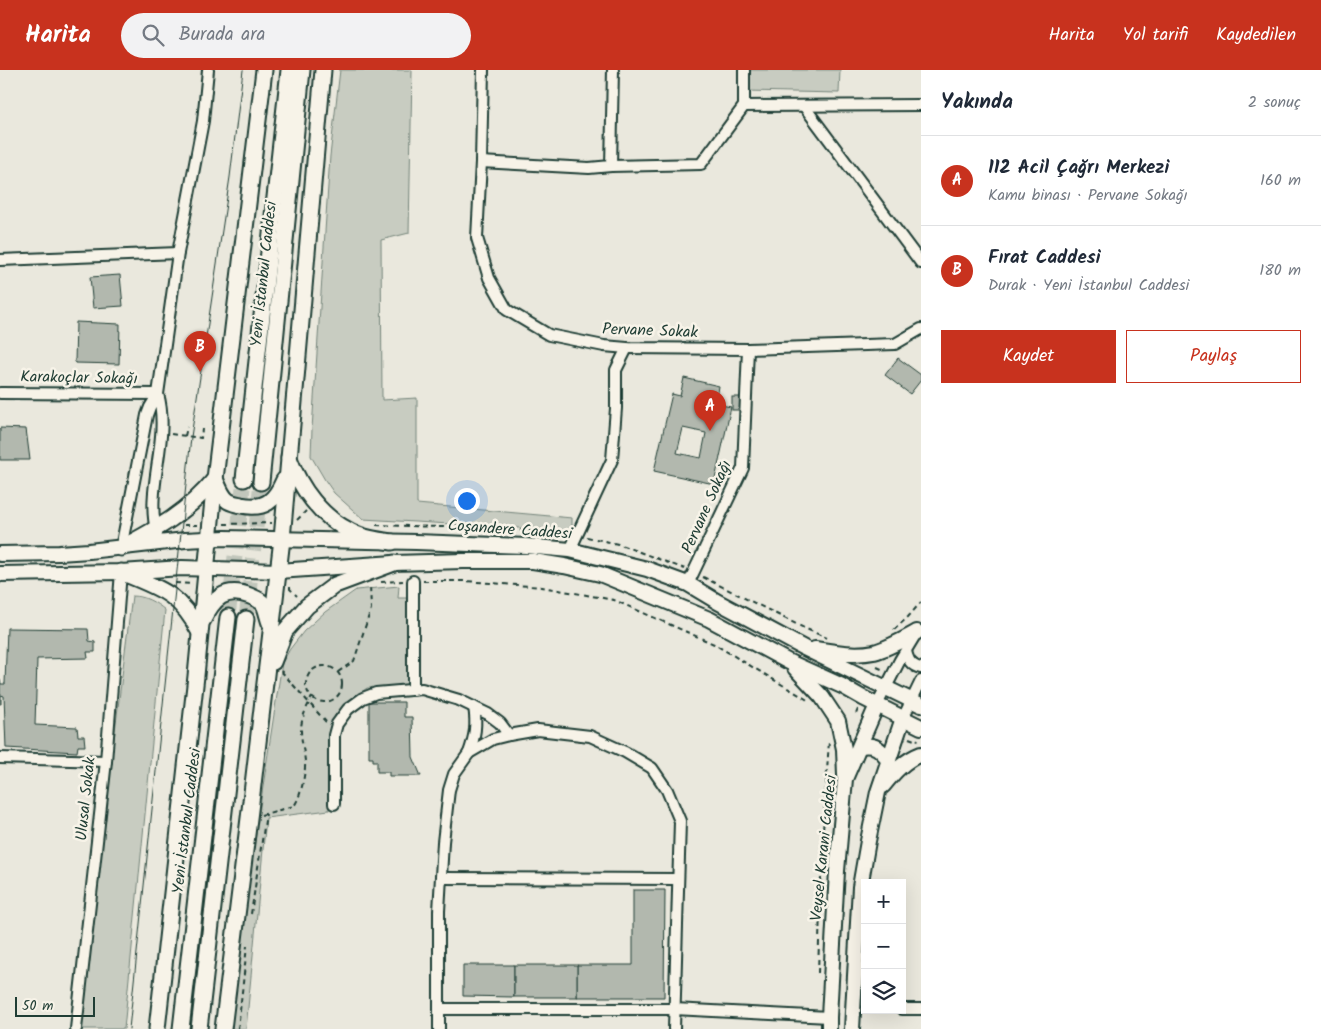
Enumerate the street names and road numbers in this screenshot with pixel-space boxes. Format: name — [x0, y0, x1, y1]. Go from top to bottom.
street label: Yeni İstanbul Caddesi — [244, 199, 284, 348]
street label: Pervane Sokak — [602, 317, 699, 345]
street label: Karakoçlar Sokağı — [20, 364, 138, 392]
street label: Pervane Sokağı — [675, 456, 739, 558]
street label: Coşandere Caddesi — [447, 513, 574, 547]
street label: Yeni İstanbul Caddesi — [166, 746, 208, 895]
street label: Ulusal Sokak — [69, 755, 103, 842]
street label: Veysel Karani Caddesi — [804, 772, 844, 922]

